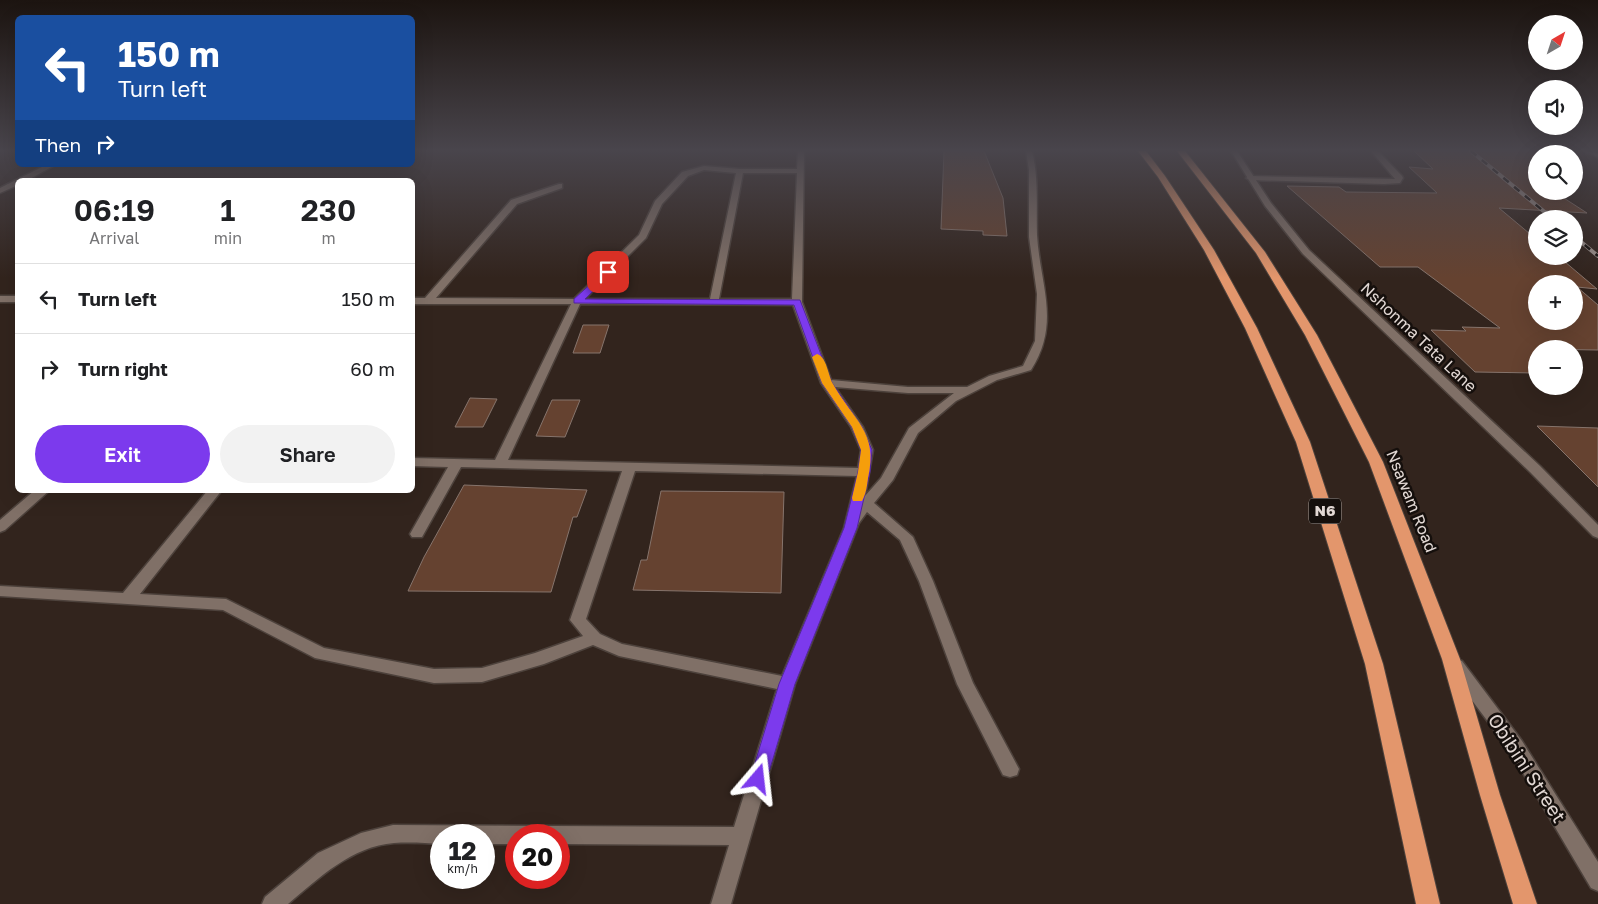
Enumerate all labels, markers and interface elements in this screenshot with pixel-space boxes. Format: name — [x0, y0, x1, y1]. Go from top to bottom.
north arrow — [1528, 15, 1582, 70]
map controls — [1528, 15, 1583, 395]
text: 150 m — [118, 33, 220, 75]
icon: left — [35, 35, 100, 100]
text: Turn left — [118, 75, 207, 102]
button: sound — [1528, 80, 1583, 135]
icon: right — [91, 130, 119, 158]
text: Then — [35, 133, 81, 156]
button: search — [1528, 145, 1583, 200]
text: 06:19 — [74, 192, 155, 228]
text: 1 — [220, 192, 235, 228]
text: 230 — [301, 192, 356, 228]
button: layers — [1528, 210, 1583, 265]
text: Arrival — [89, 228, 139, 248]
text: min — [214, 228, 242, 248]
text: m — [321, 228, 336, 248]
pin — [587, 251, 629, 293]
icon: arrive — [594, 258, 622, 286]
button: + — [1528, 275, 1583, 330]
street label: Nshonma Tata Lane — [1357, 278, 1481, 396]
icon: left — [35, 285, 63, 313]
text: Turn left — [78, 287, 157, 310]
text: 150 m — [341, 287, 395, 310]
button: − — [1528, 340, 1583, 395]
icon: right — [35, 355, 63, 383]
text: Turn right — [78, 357, 168, 380]
text: 60 m — [350, 357, 395, 380]
button: Exit — [35, 425, 210, 483]
button: Share — [220, 425, 395, 483]
street label: Nsawam Road — [1382, 447, 1442, 555]
road number: N6 — [1309, 498, 1341, 524]
street label: Obibini Street — [1484, 709, 1571, 827]
position arrow — [731, 752, 783, 804]
speed limit sign: 20 — [505, 824, 570, 889]
text: 12 — [448, 835, 477, 866]
text: km/h — [447, 861, 478, 876]

